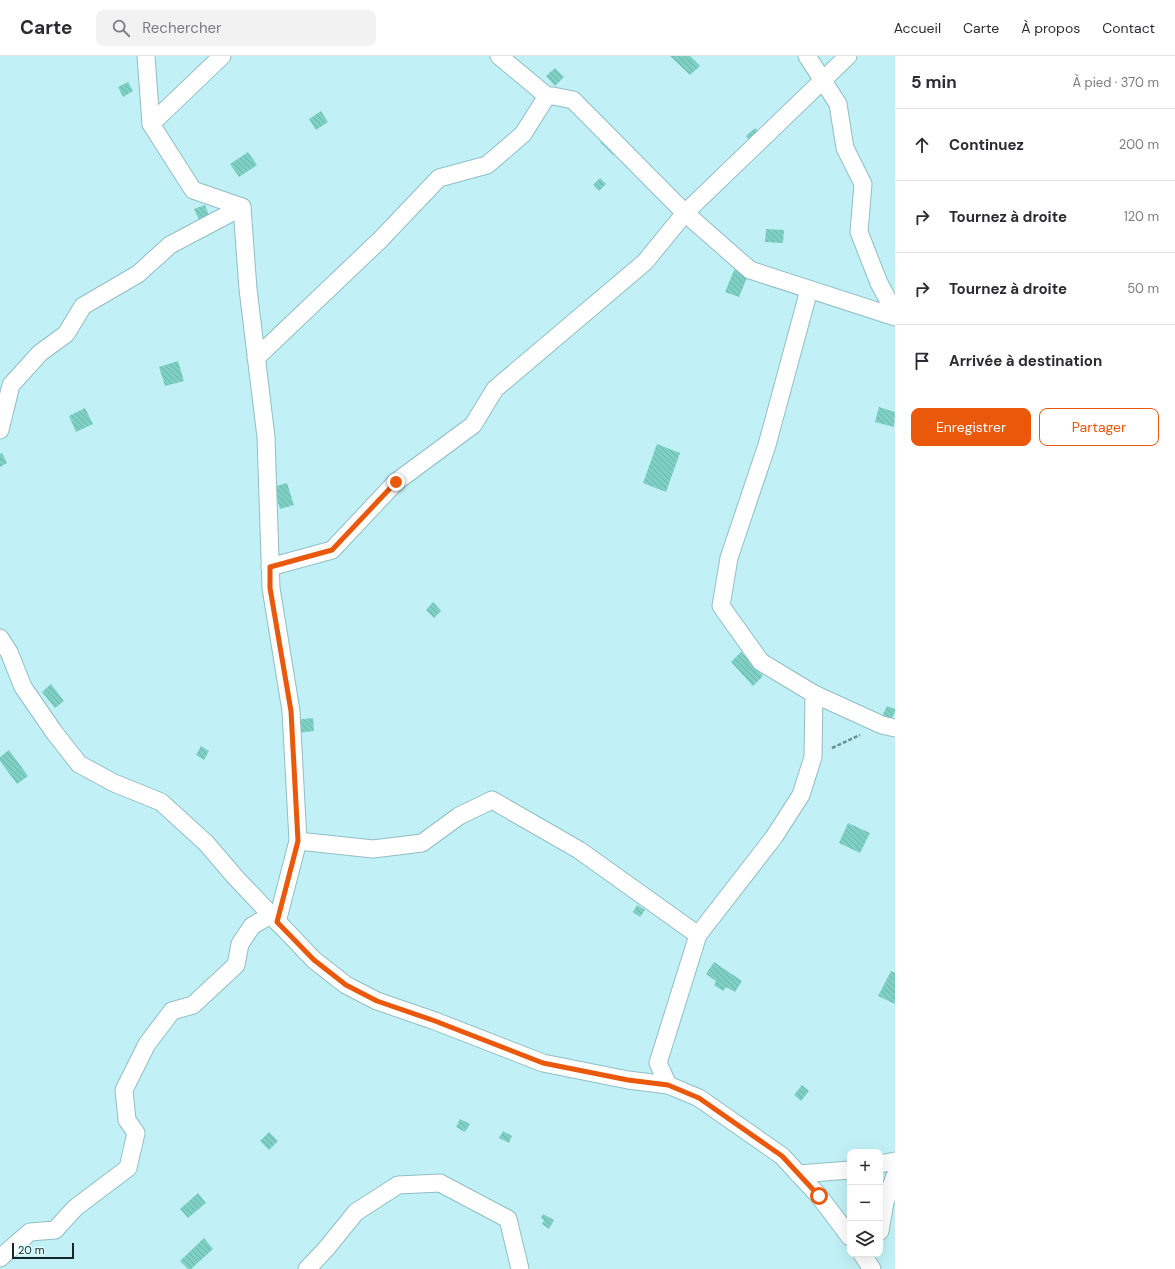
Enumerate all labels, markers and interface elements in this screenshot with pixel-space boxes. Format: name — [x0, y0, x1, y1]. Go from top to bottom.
search box — [96, 10, 376, 46]
text: Carte — [20, 15, 72, 40]
icon: search — [110, 17, 132, 39]
text: Rechercher — [142, 18, 222, 38]
text: Accueil — [894, 19, 941, 37]
text: Carte — [963, 19, 999, 37]
text: À propos — [1021, 19, 1080, 37]
text: Contact — [1102, 19, 1155, 37]
text: 5 min — [911, 71, 957, 93]
text: À pied · 370 m — [1072, 74, 1159, 91]
icon: ahead — [911, 134, 933, 156]
text: Continuez — [949, 135, 1024, 155]
text: 200 m — [1119, 136, 1159, 153]
icon: right — [911, 206, 933, 228]
text: Tournez à droite — [949, 207, 1067, 227]
text: 120 m — [1124, 208, 1159, 225]
icon: right — [911, 278, 933, 300]
text: Tournez à droite — [949, 279, 1067, 299]
text: 50 m — [1127, 280, 1159, 297]
icon: arrive — [911, 350, 933, 372]
text: Arrivée à destination — [949, 351, 1102, 371]
button: Enregistrer — [911, 408, 1031, 446]
button: Partager — [1039, 408, 1159, 446]
route end — [387, 473, 405, 491]
map controls — [847, 1149, 883, 1257]
button: + — [847, 1149, 883, 1185]
button: − — [847, 1185, 883, 1221]
route start — [810, 1187, 828, 1205]
button: layers — [847, 1221, 883, 1257]
scale bar — [12, 1241, 74, 1260]
text: 20 m — [18, 1243, 44, 1257]

